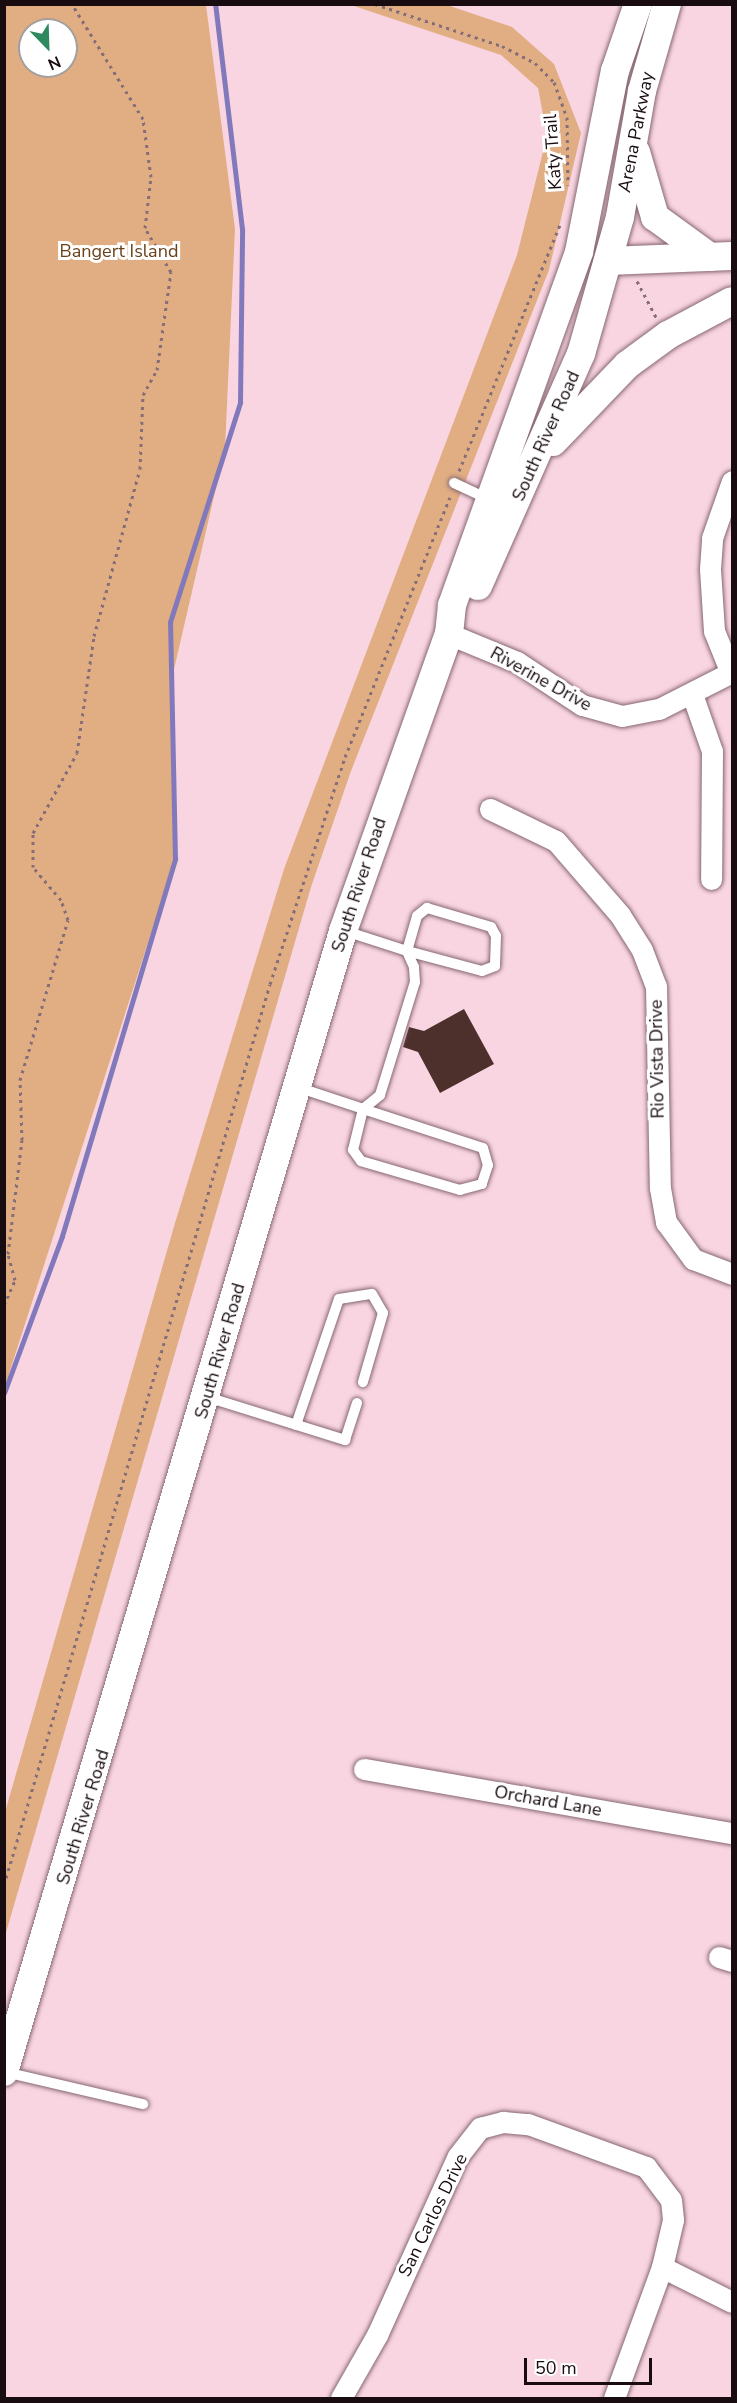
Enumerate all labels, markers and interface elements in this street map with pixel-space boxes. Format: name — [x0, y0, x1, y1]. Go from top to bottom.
north arrow — [18, 18, 78, 78]
text: N — [44, 50, 64, 75]
street label: Arena Parkway — [614, 70, 658, 194]
street label: Katy Trail — [540, 113, 566, 191]
park label: Bangert Island — [60, 240, 178, 262]
street label: South River Road — [508, 368, 584, 504]
street label: Riverine Drive — [486, 642, 596, 716]
street label: South River Road — [327, 815, 391, 955]
street label: Rio Vista Drive — [645, 999, 669, 1119]
street label: South River Road — [190, 1281, 250, 1421]
street label: South River Road — [52, 1747, 114, 1887]
street label: Orchard Lane — [493, 1781, 603, 1821]
street label: San Carlos Drive — [394, 2150, 472, 2280]
scale bar — [527, 2346, 654, 2384]
text: 50 m — [535, 2356, 577, 2380]

